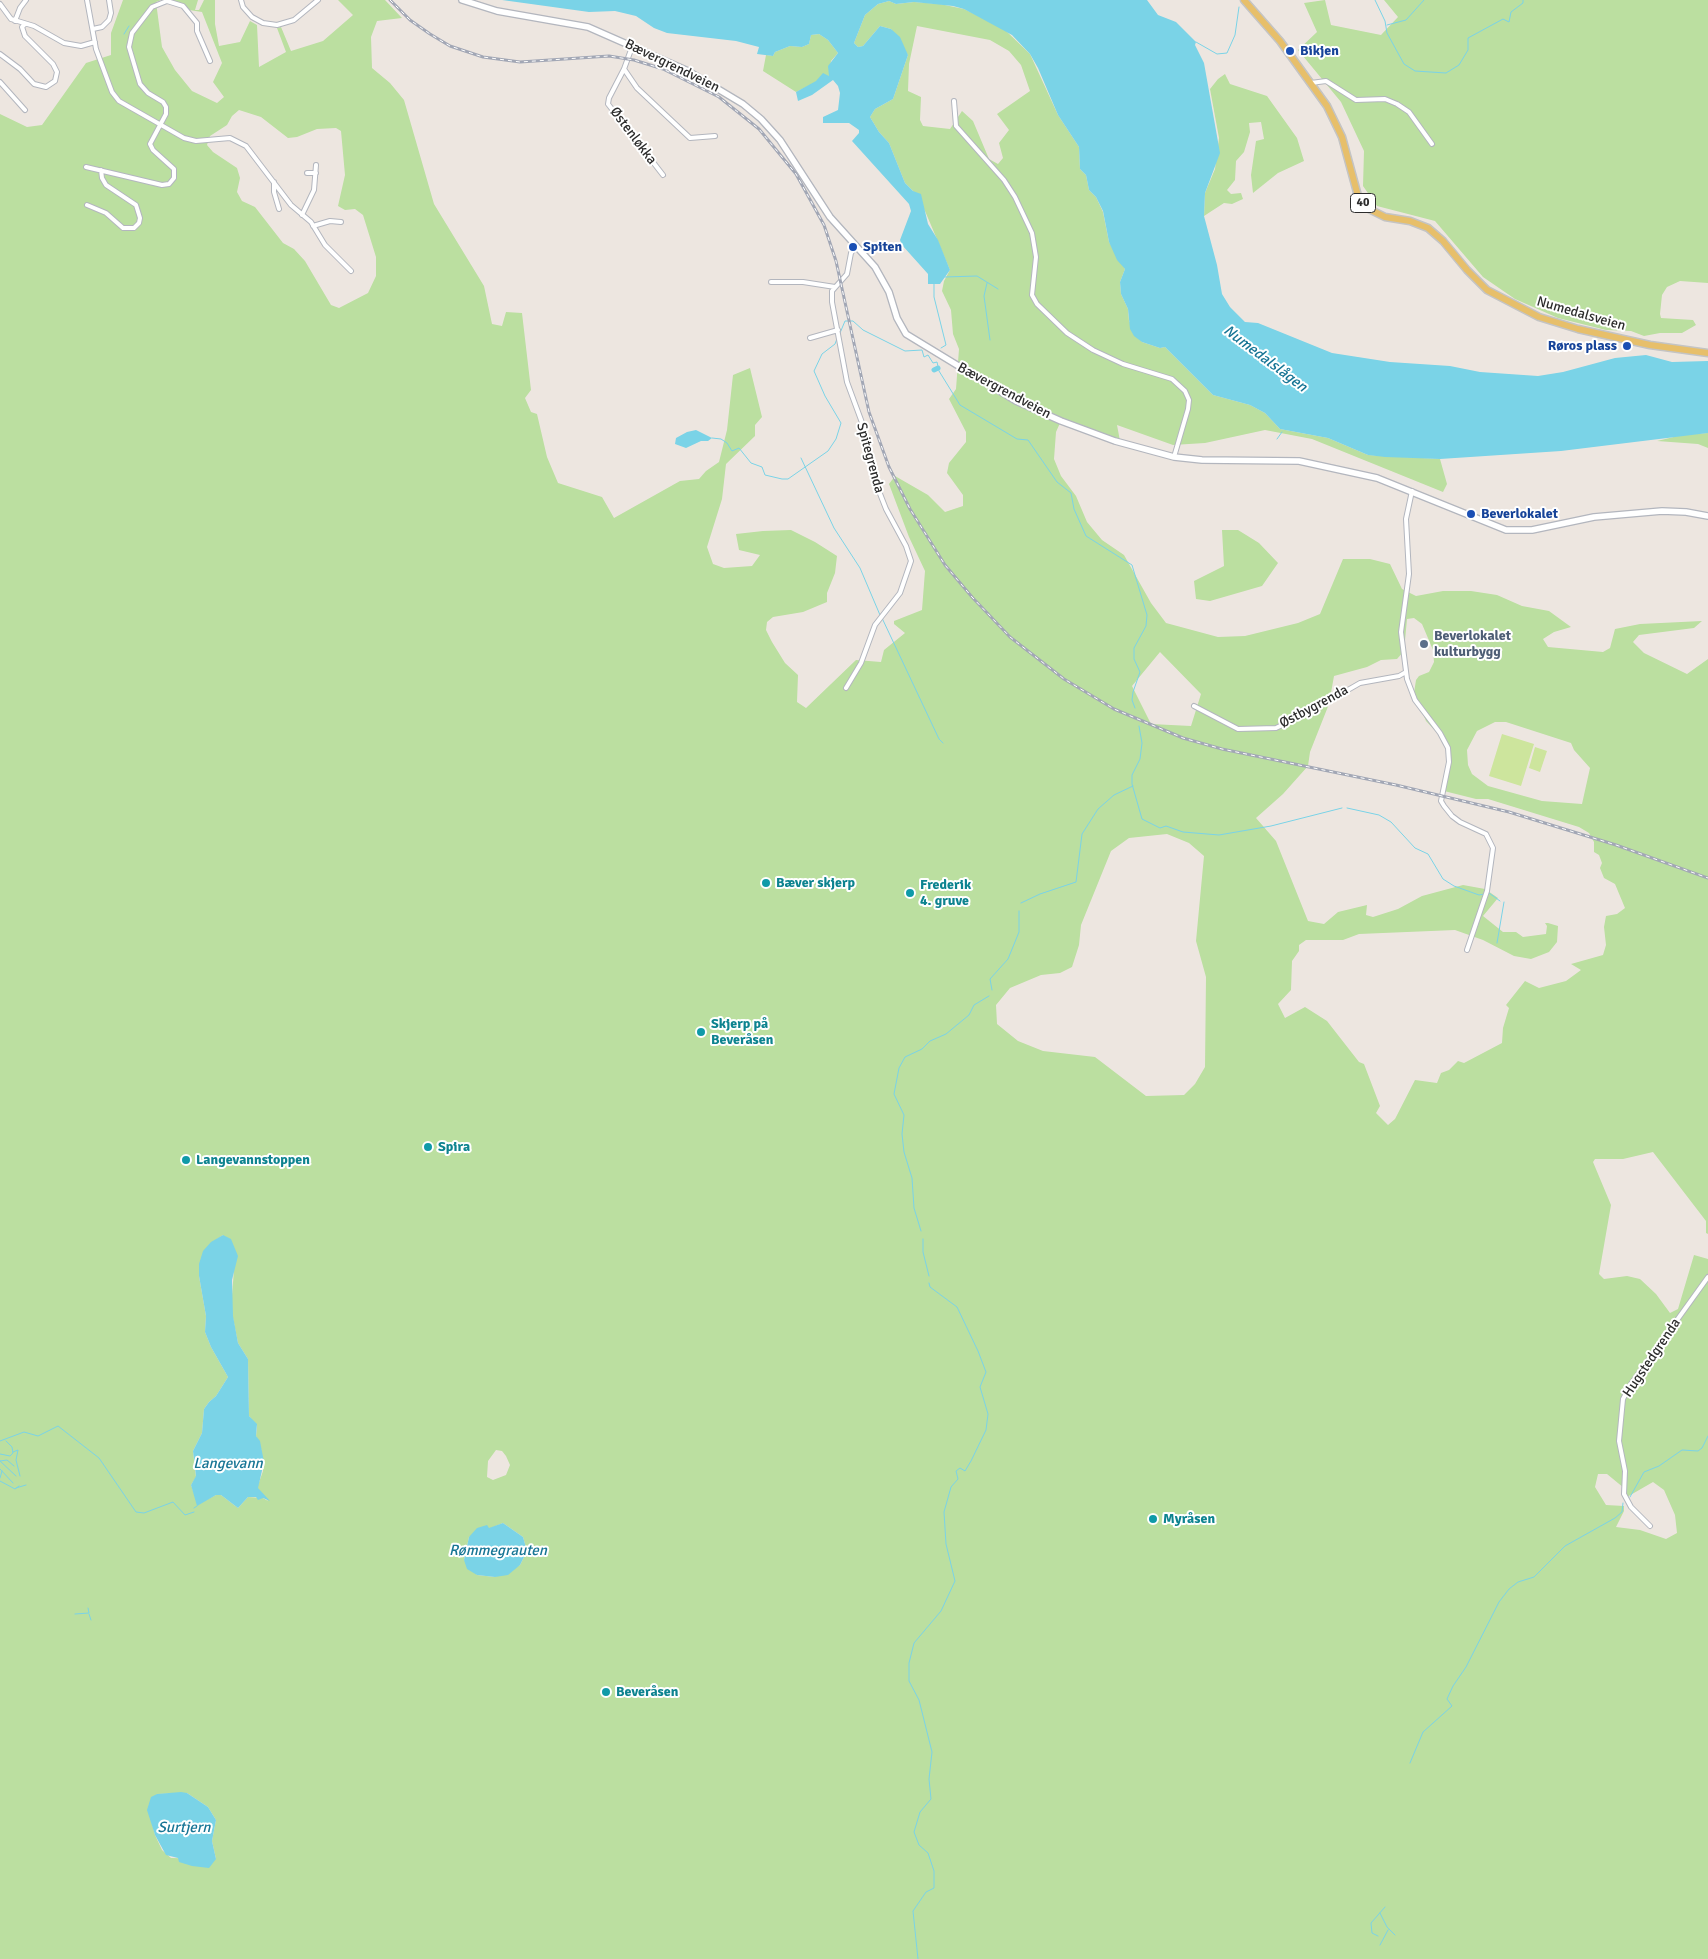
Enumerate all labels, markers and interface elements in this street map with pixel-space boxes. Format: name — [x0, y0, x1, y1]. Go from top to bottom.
street label: Bævergrendveien — [622, 36, 722, 96]
place label: Bikjen — [1300, 43, 1339, 59]
marker: Bikjen — [1284, 45, 1296, 57]
street label: Østenløkka — [606, 104, 660, 168]
road number: 40 — [1350, 194, 1376, 212]
place label: Spiten — [863, 239, 902, 255]
marker: Spiten — [847, 241, 859, 253]
street label: Numedalsveien — [1535, 293, 1627, 335]
water label: Numedalslågen — [1220, 322, 1310, 396]
place label: Røros plass — [1548, 338, 1617, 354]
marker: Røros plass — [1621, 340, 1633, 352]
street label: Bævergrendveien — [954, 359, 1054, 423]
street label: Spitegrenda — [853, 421, 887, 495]
place label: Beverlokalet — [1481, 506, 1558, 522]
marker: Beverlokalet — [1465, 508, 1477, 520]
place label: Beverlokalet kulturbygg — [1434, 628, 1511, 660]
marker: Beverlokalet kulturbygg — [1418, 638, 1430, 650]
street label: Østbygrenda — [1277, 682, 1351, 732]
place label: Bæver skjerp — [776, 875, 855, 891]
marker: Bæver skjerp — [760, 877, 772, 889]
place label: Frederik 4. gruve — [920, 877, 971, 910]
marker: Frederik 4. gruve — [904, 887, 916, 899]
place label: Skjerp på Beveråsen — [711, 1016, 773, 1048]
marker: Skjerp på Beveråsen — [695, 1026, 707, 1038]
place label: Spira — [438, 1139, 470, 1155]
marker: Spira — [422, 1141, 434, 1153]
place label: Langevannstoppen — [196, 1152, 310, 1168]
marker: Langevannstoppen — [180, 1154, 192, 1166]
street label: Hugstedgrenda — [1620, 1315, 1684, 1401]
water label: Langevann — [193, 1455, 263, 1473]
place label: Myråsen — [1163, 1511, 1215, 1527]
marker: Myråsen — [1147, 1513, 1159, 1525]
water label: Rømmegrauten — [449, 1542, 547, 1560]
place label: Beveråsen — [616, 1684, 678, 1700]
marker: Beveråsen — [600, 1686, 612, 1698]
water label: Surtjern — [157, 1819, 211, 1837]

